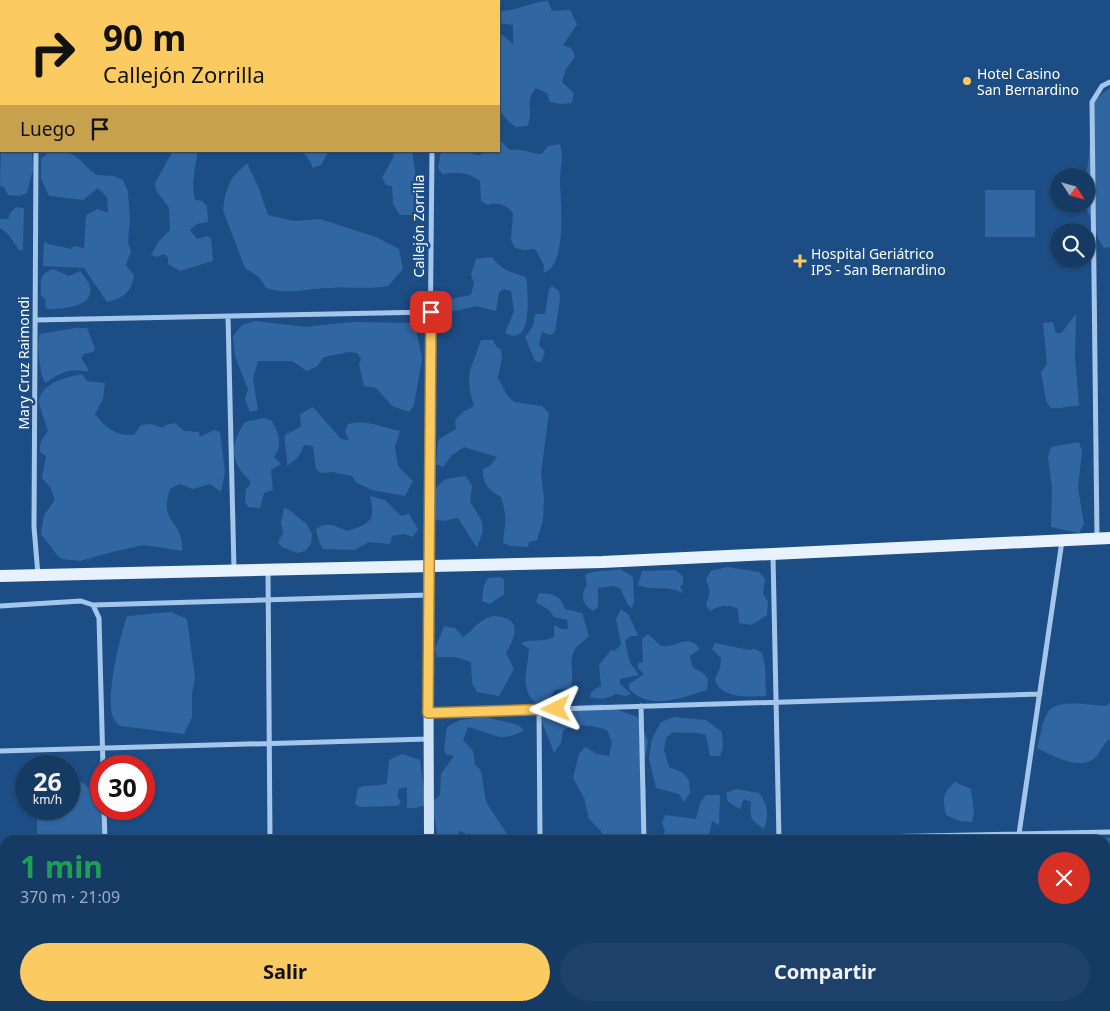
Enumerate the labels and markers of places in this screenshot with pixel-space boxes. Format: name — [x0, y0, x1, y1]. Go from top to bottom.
place label: Hotel Casino San Bernardino — [977, 64, 1079, 99]
marker: Hotel Casino San Bernardino — [961, 75, 973, 87]
place label: Hospital Geriátrico IPS - San Bernardino — [811, 244, 946, 279]
marker: Hospital Geriátrico IPS - San Bernardino — [793, 254, 807, 268]
pin — [410, 291, 452, 333]

